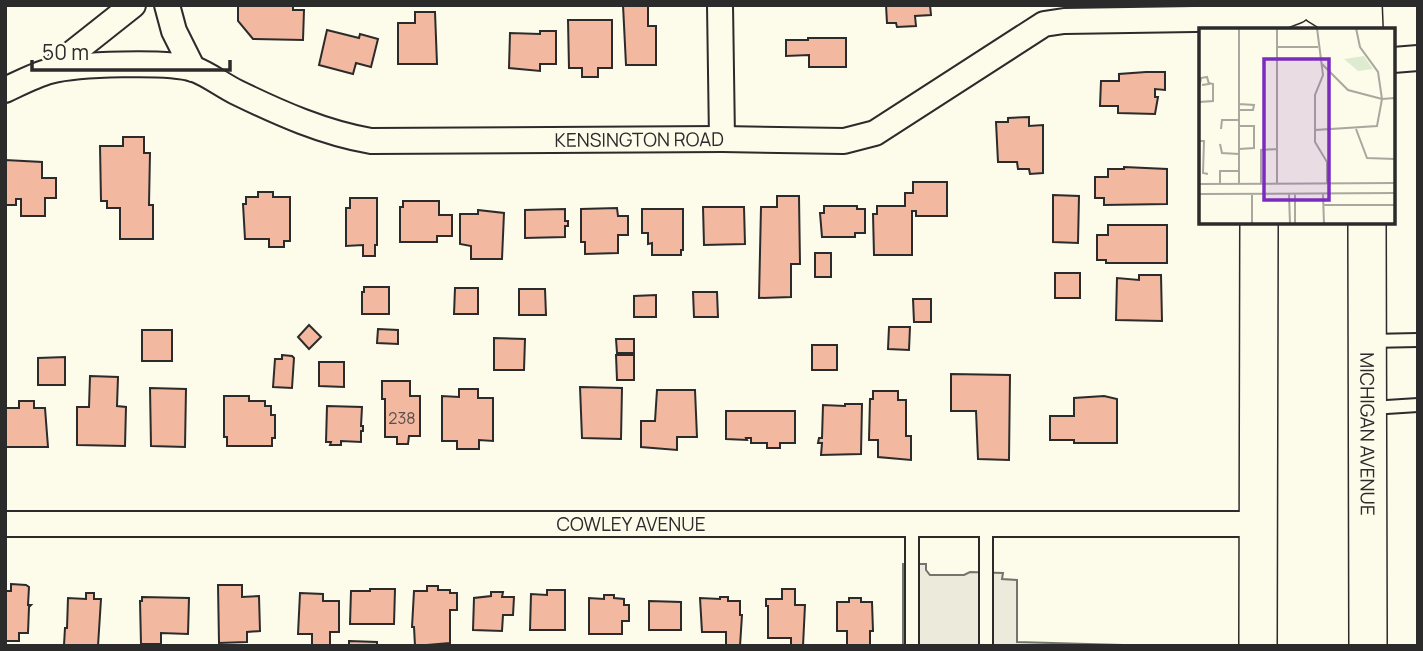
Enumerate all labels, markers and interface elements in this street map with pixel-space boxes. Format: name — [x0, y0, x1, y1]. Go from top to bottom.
scale bar — [32, 28, 229, 72]
inset map — [1199, 28, 1395, 224]
text: 50 m — [42, 38, 89, 66]
street label: KENSINGTON ROAD — [555, 126, 724, 153]
street label: MICHIGAN AVENUE — [1354, 352, 1381, 516]
house number: 238 — [388, 407, 416, 429]
street label: COWLEY AVENUE — [557, 511, 705, 537]

